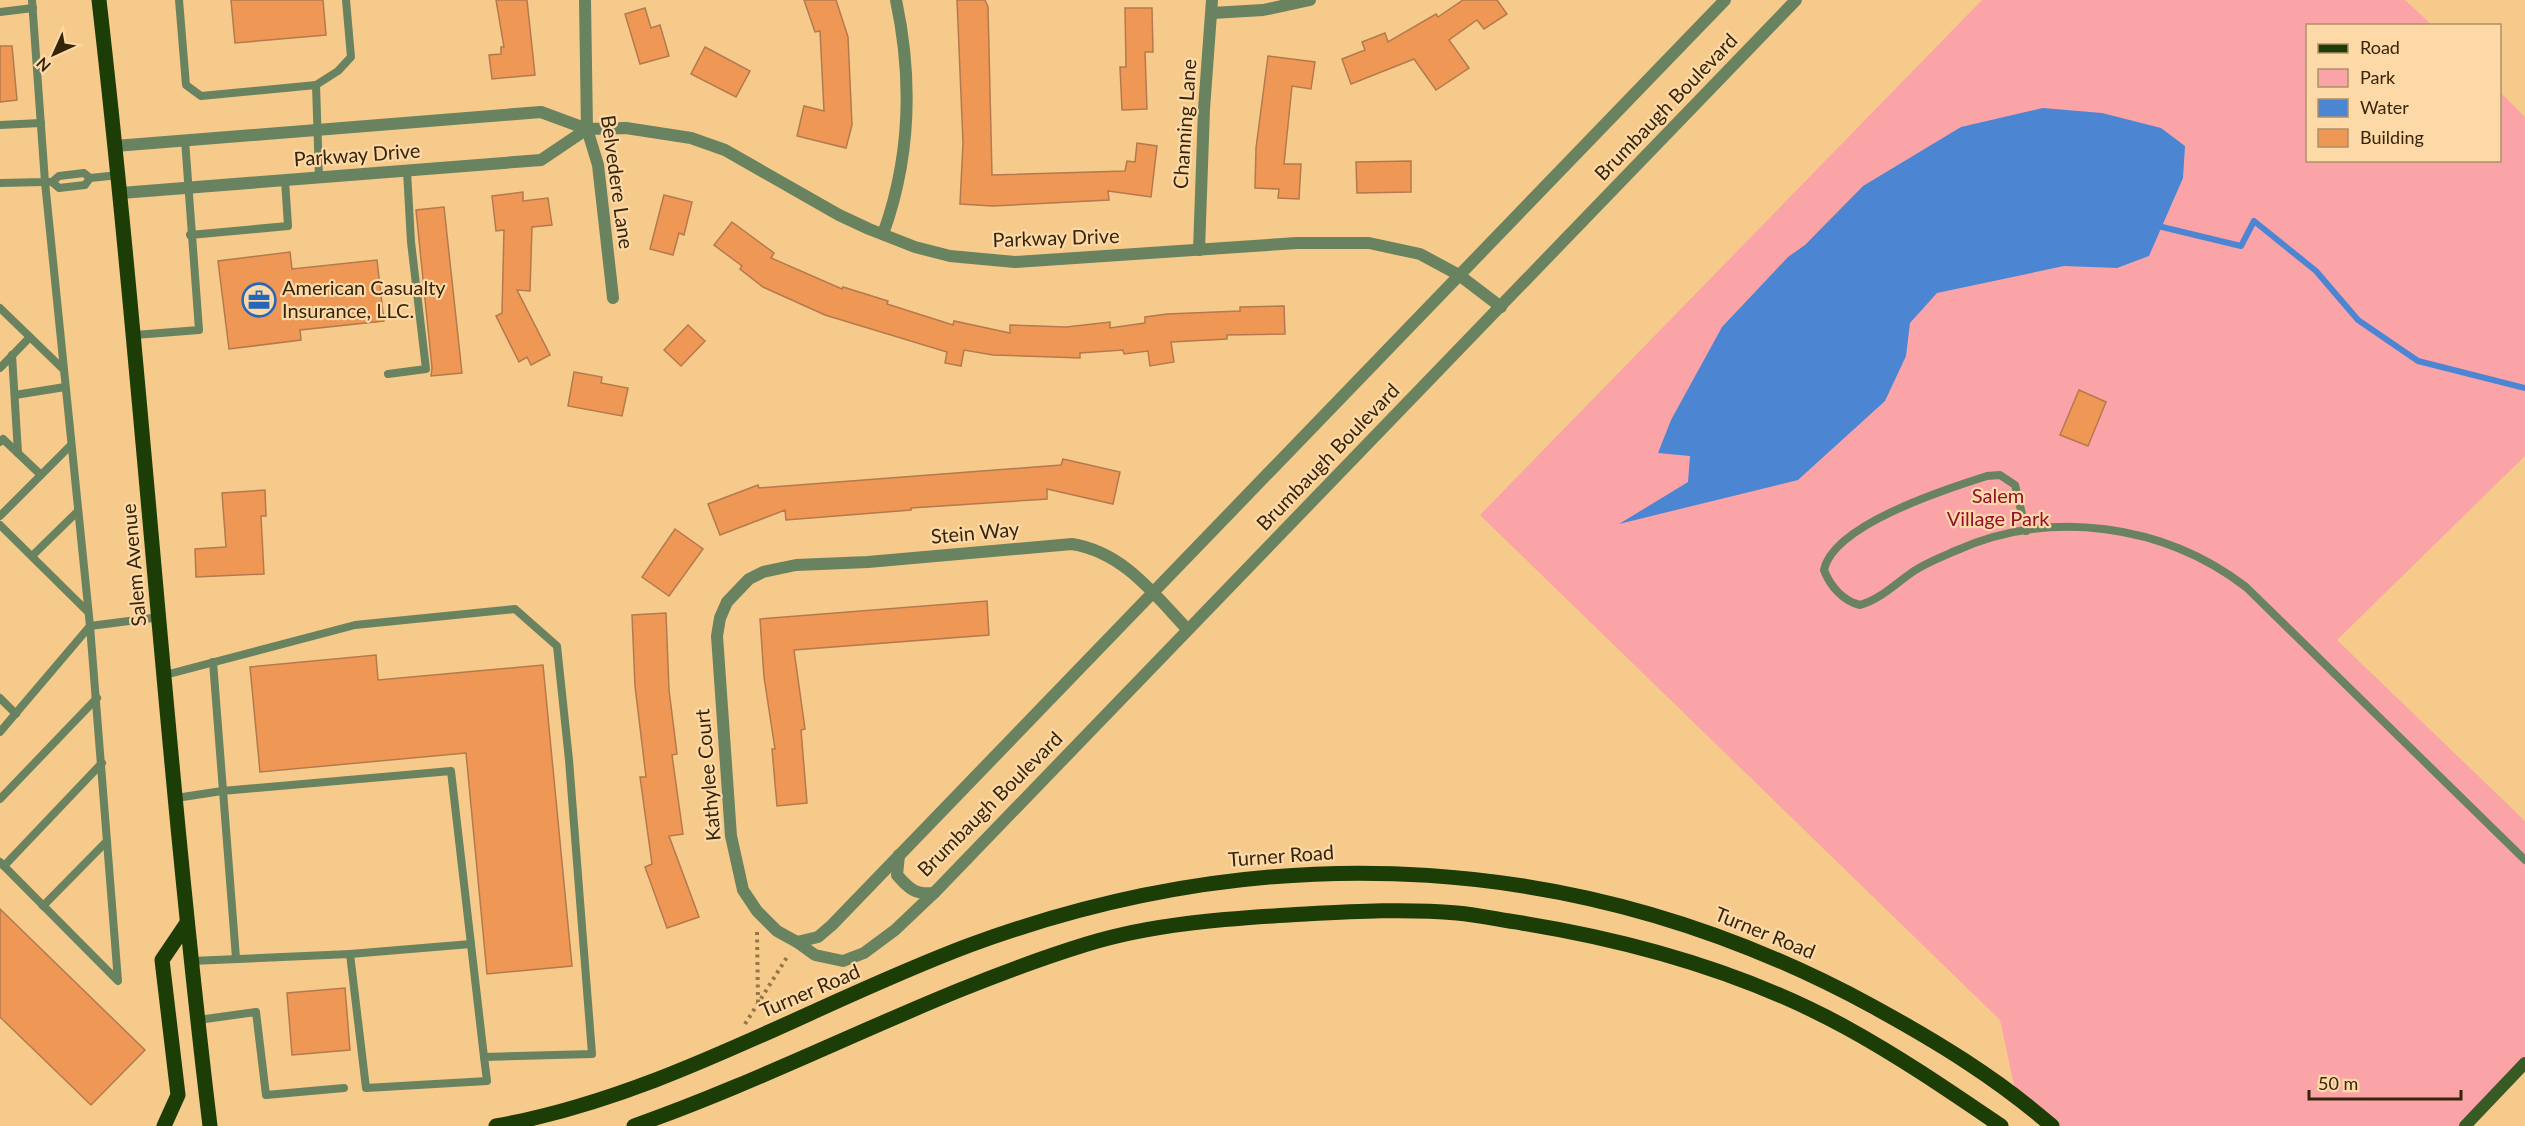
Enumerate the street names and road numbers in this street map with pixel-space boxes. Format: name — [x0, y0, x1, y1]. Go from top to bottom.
street label: Brumbaugh Boulevard — [1589, 28, 1742, 185]
street label: Channing Lane — [1167, 58, 1201, 190]
street label: Belvedere Lane — [597, 113, 639, 250]
street label: Parkway Drive — [293, 138, 421, 170]
street label: Parkway Drive — [992, 223, 1120, 251]
street label: Brumbaugh Boulevard — [1251, 378, 1404, 535]
street label: Salem Avenue — [116, 503, 150, 627]
street label: Stein Way — [930, 516, 1021, 548]
street label: Kathylee Court — [689, 708, 725, 842]
street label: Brumbaugh Boulevard — [912, 726, 1067, 881]
street label: Turner Road — [1227, 839, 1335, 871]
street label: Turner Road — [1712, 901, 1819, 963]
street label: Turner Road — [756, 958, 863, 1022]

